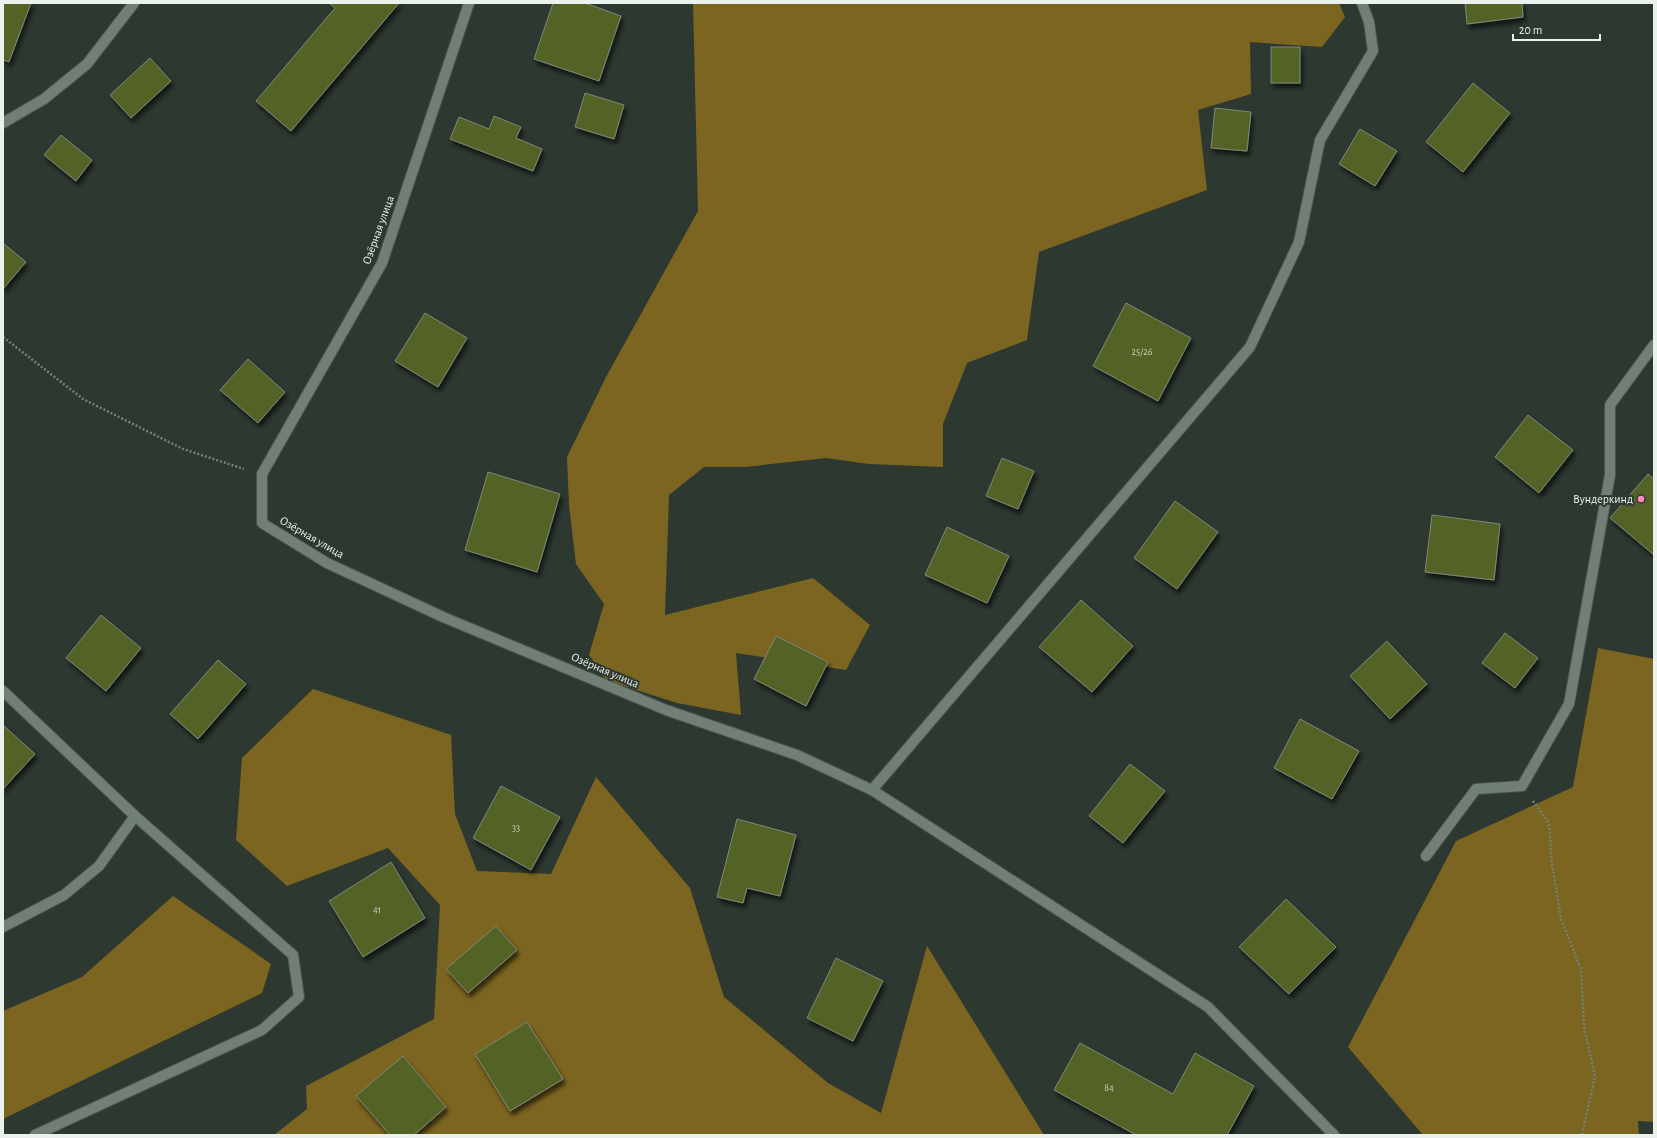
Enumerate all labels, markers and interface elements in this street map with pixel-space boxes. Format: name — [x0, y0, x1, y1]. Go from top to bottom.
scale bar — [1513, 16, 1600, 42]
text: 20 m — [1519, 24, 1542, 36]
street label: Озёрная улица — [360, 194, 397, 266]
house number: 25/26 — [1132, 347, 1153, 357]
place label: Вундеркинд — [1573, 493, 1633, 506]
marker: Вундеркинд — [1636, 494, 1646, 504]
street label: Озёрная улица — [277, 514, 347, 561]
street label: Озёрная улица — [569, 650, 641, 691]
house number: 33 — [512, 823, 520, 833]
house number: 41 — [373, 905, 381, 915]
house number: 84 — [1104, 1083, 1114, 1093]

